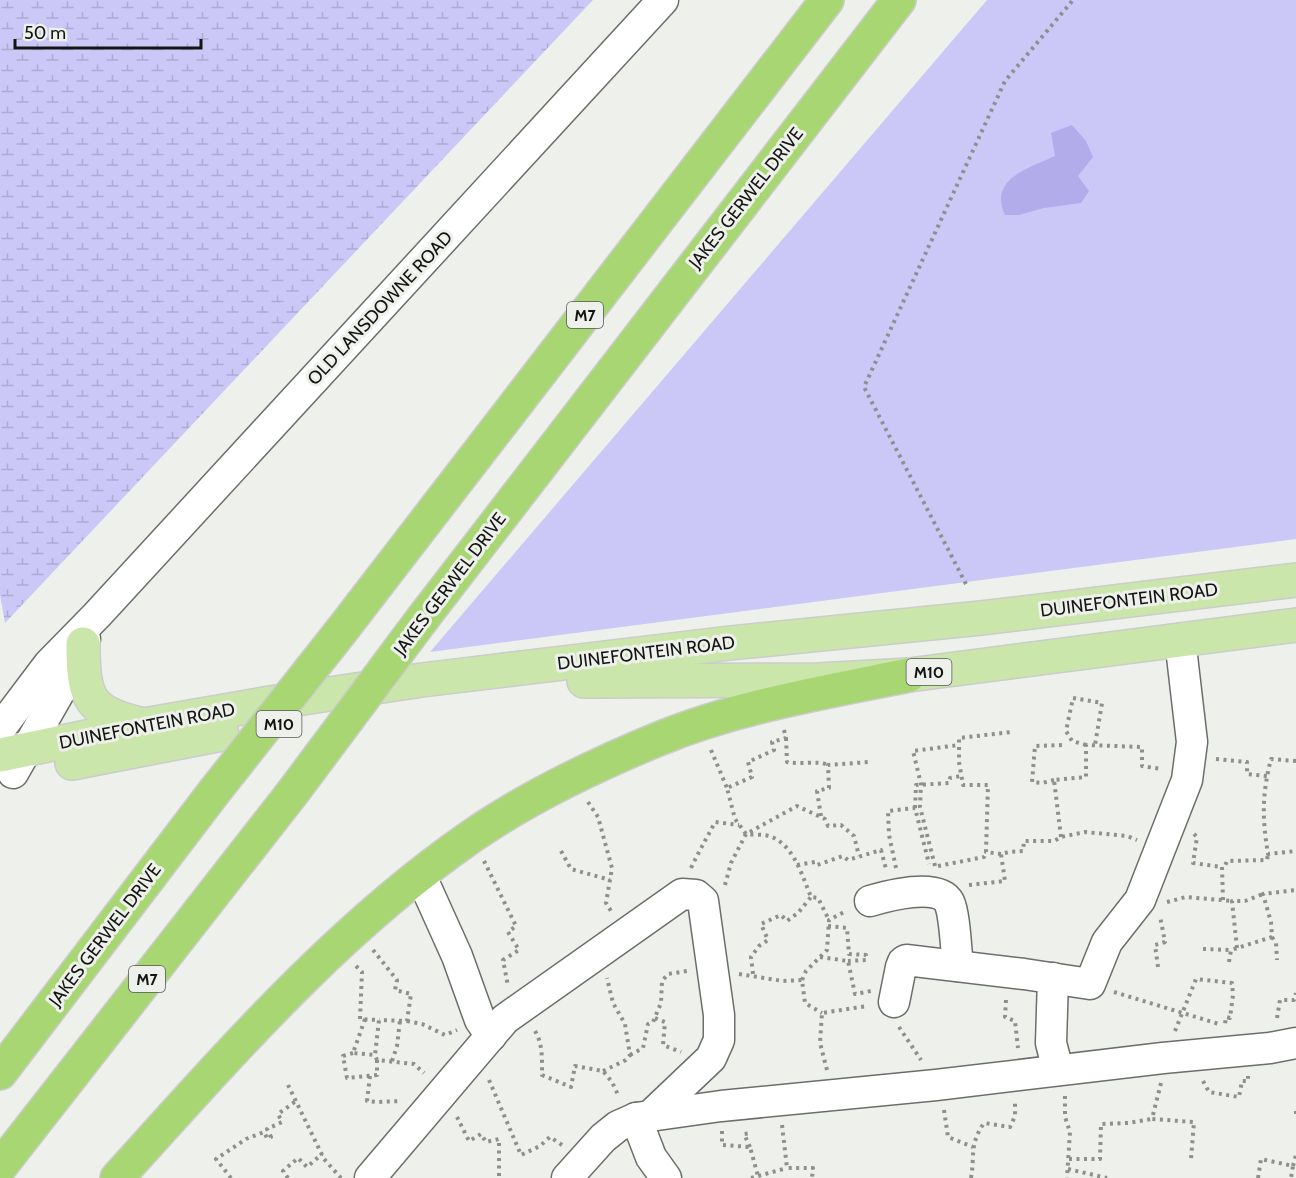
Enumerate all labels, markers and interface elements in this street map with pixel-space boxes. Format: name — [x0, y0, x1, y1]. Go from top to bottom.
scale bar — [15, 12, 201, 50]
text: 50 m — [24, 22, 66, 44]
street label: JAKES GERWEL DRIVE — [683, 123, 808, 274]
street label: OLD LANSDOWNE ROAD — [303, 226, 457, 390]
road number: M7 — [567, 302, 603, 328]
street label: JAKES GERWEL DRIVE — [389, 508, 511, 660]
street label: DUINEFONTEIN ROAD — [1039, 578, 1219, 622]
street label: DUINEFONTEIN ROAD — [556, 631, 736, 675]
road number: M10 — [906, 659, 952, 685]
street label: DUINEFONTEIN ROAD — [57, 698, 237, 754]
road number: M10 — [256, 711, 302, 737]
street label: JAKES GERWEL DRIVE — [44, 859, 166, 1011]
road number: M7 — [129, 966, 165, 992]

